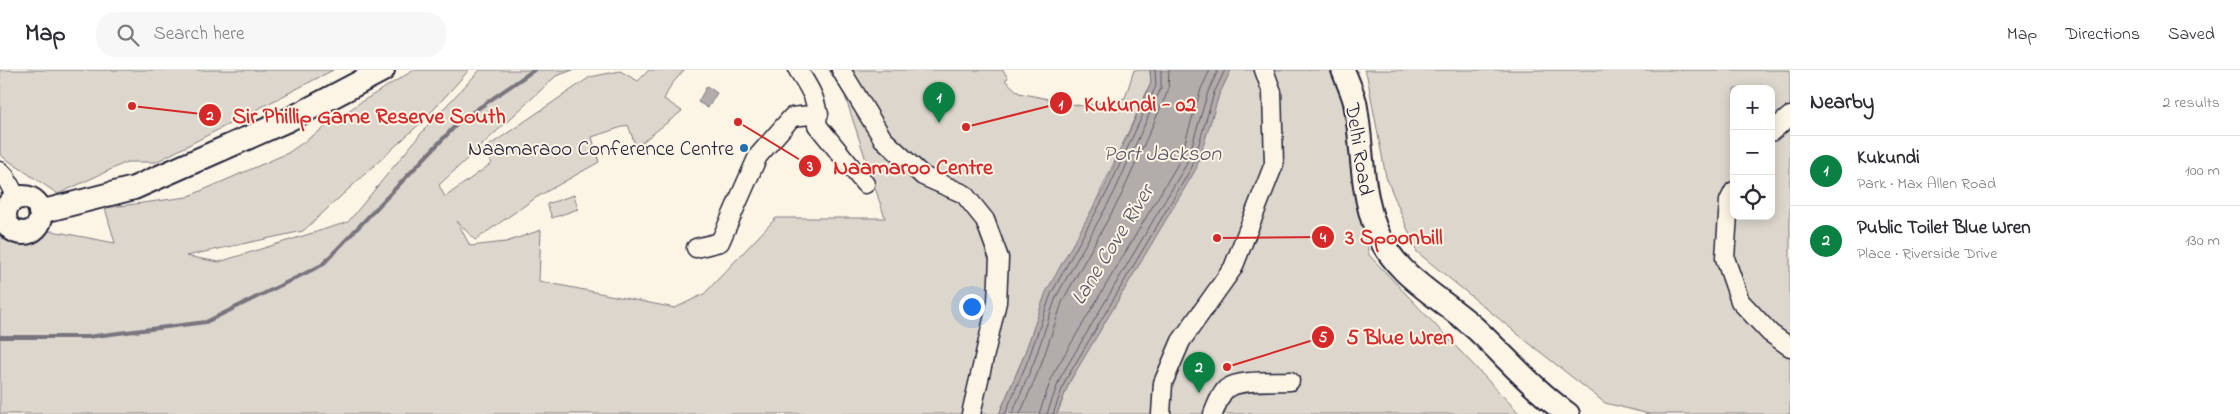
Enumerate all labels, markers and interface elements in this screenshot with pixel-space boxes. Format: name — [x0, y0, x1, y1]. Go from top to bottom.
search box — [96, 12, 446, 57]
text: Map — [25, 17, 66, 52]
icon: search — [114, 21, 142, 49]
text: Search here — [154, 21, 245, 48]
text: Map — [2007, 22, 2037, 48]
text: Directions — [2065, 22, 2140, 48]
text: Saved — [2168, 22, 2215, 48]
pin: 1 — [923, 82, 955, 123]
callout: Kukundi - 02 — [1049, 85, 1206, 122]
map controls — [1730, 85, 1775, 220]
button: + — [1730, 85, 1775, 130]
text: Nearby — [1810, 88, 1874, 118]
text: Kukundi - 02 — [1084, 90, 1196, 122]
text: 2 results — [2162, 91, 2220, 115]
text: 1 — [1059, 94, 1064, 116]
callout: Sir Phillip Game Reserve South — [197, 96, 516, 133]
street label: Delhi Road — [1336, 100, 1380, 198]
text: Sir Phillip Game Reserve South — [232, 102, 506, 134]
text: 2 — [205, 105, 214, 127]
button: − — [1730, 130, 1775, 175]
place label: Naamaraoo Conference Centre — [468, 135, 735, 165]
water label: Port Jackson — [1103, 139, 1222, 171]
marker: Naamaraoo Conference Centre — [738, 142, 750, 154]
text: Kukundi — [1857, 145, 1920, 172]
callout: Naamaroo Centre — [798, 147, 1002, 184]
text: Naamaroo Centre — [833, 153, 994, 185]
text: 3 — [806, 156, 813, 178]
text: 1 — [1823, 159, 1829, 183]
text: 100 m — [2185, 159, 2220, 183]
text: Park · Max Allen Road — [1857, 172, 1996, 196]
button: locate — [1730, 175, 1775, 220]
water label: Lane Cove River — [1064, 177, 1165, 312]
text: Public Toilet Blue Wren — [1857, 215, 2031, 242]
callout: 3 Spoonbill — [1310, 218, 1452, 255]
text: 3 Spoonbill — [1344, 223, 1443, 255]
text: 4 — [1319, 227, 1327, 249]
text: 2 — [1822, 229, 1830, 253]
text: 130 m — [2185, 229, 2220, 253]
text: Place · Riverside Drive — [1857, 242, 1997, 266]
your location — [959, 294, 985, 320]
callout: 5 Blue Wren — [1311, 318, 1464, 355]
text: 5 Blue Wren — [1346, 323, 1454, 355]
text: 5 — [1319, 327, 1328, 349]
pin: 2 — [1183, 352, 1215, 393]

